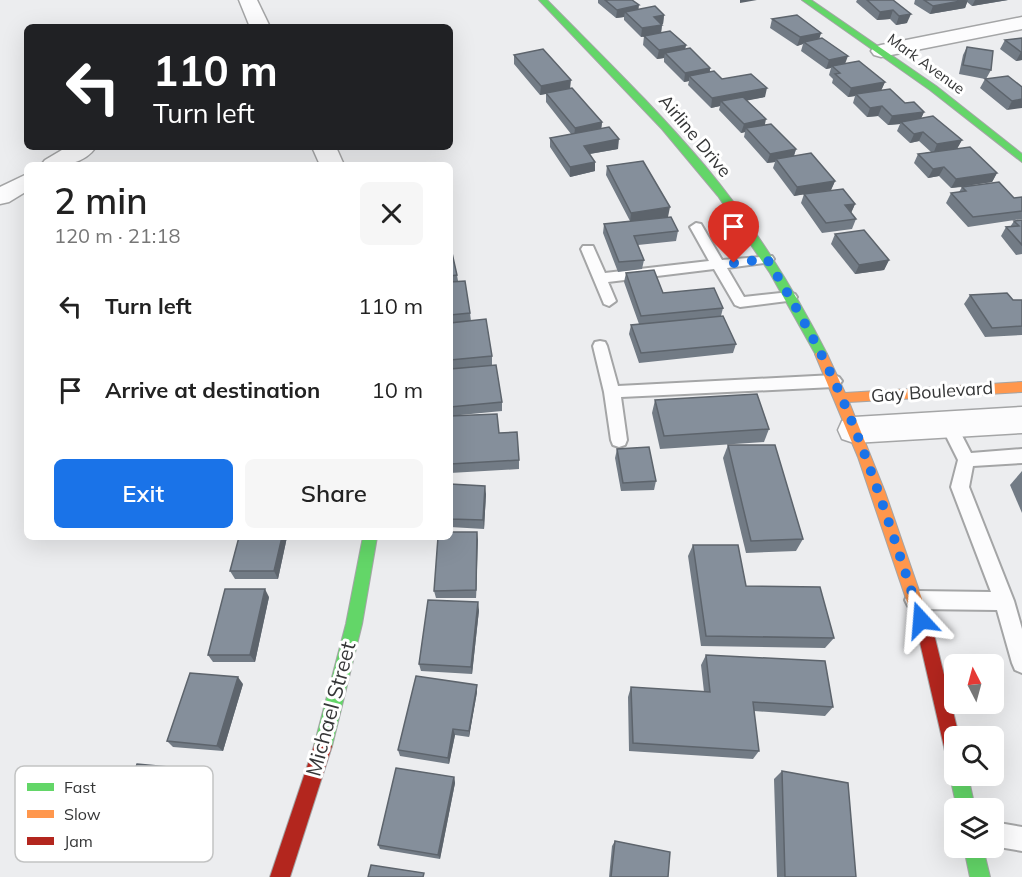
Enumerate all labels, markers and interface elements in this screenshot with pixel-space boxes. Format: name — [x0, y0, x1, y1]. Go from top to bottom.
street label: Mark Avenue — [884, 29, 969, 98]
text: 110 m — [153, 44, 278, 97]
icon: left — [54, 48, 132, 126]
street label: Airline Drive — [654, 90, 737, 182]
text: Turn left — [153, 96, 255, 130]
text: 2 min — [54, 178, 148, 223]
button: close — [360, 182, 423, 245]
pin — [708, 201, 759, 263]
icon: arrive — [717, 210, 750, 243]
text: 120 m · 21:18 — [54, 223, 180, 248]
icon: left — [54, 290, 87, 323]
text: Turn left — [105, 292, 192, 320]
text: 110 m — [358, 292, 423, 320]
icon: arrive — [54, 374, 87, 407]
text: Arrive at destination — [105, 376, 320, 404]
text: 10 m — [372, 376, 423, 404]
street label: Gay Boulevard — [870, 376, 994, 407]
button: Exit — [54, 459, 233, 528]
button: Share — [245, 459, 423, 528]
position arrow — [889, 588, 953, 652]
street label: Michael Street — [300, 639, 360, 779]
north arrow — [944, 654, 1004, 714]
map controls — [944, 654, 1004, 858]
button: search — [944, 726, 1004, 786]
legend — [15, 766, 213, 862]
text: Fast — [64, 777, 96, 797]
button: layers — [944, 798, 1004, 858]
text: Slow — [64, 804, 101, 824]
text: Jam — [64, 831, 93, 851]

